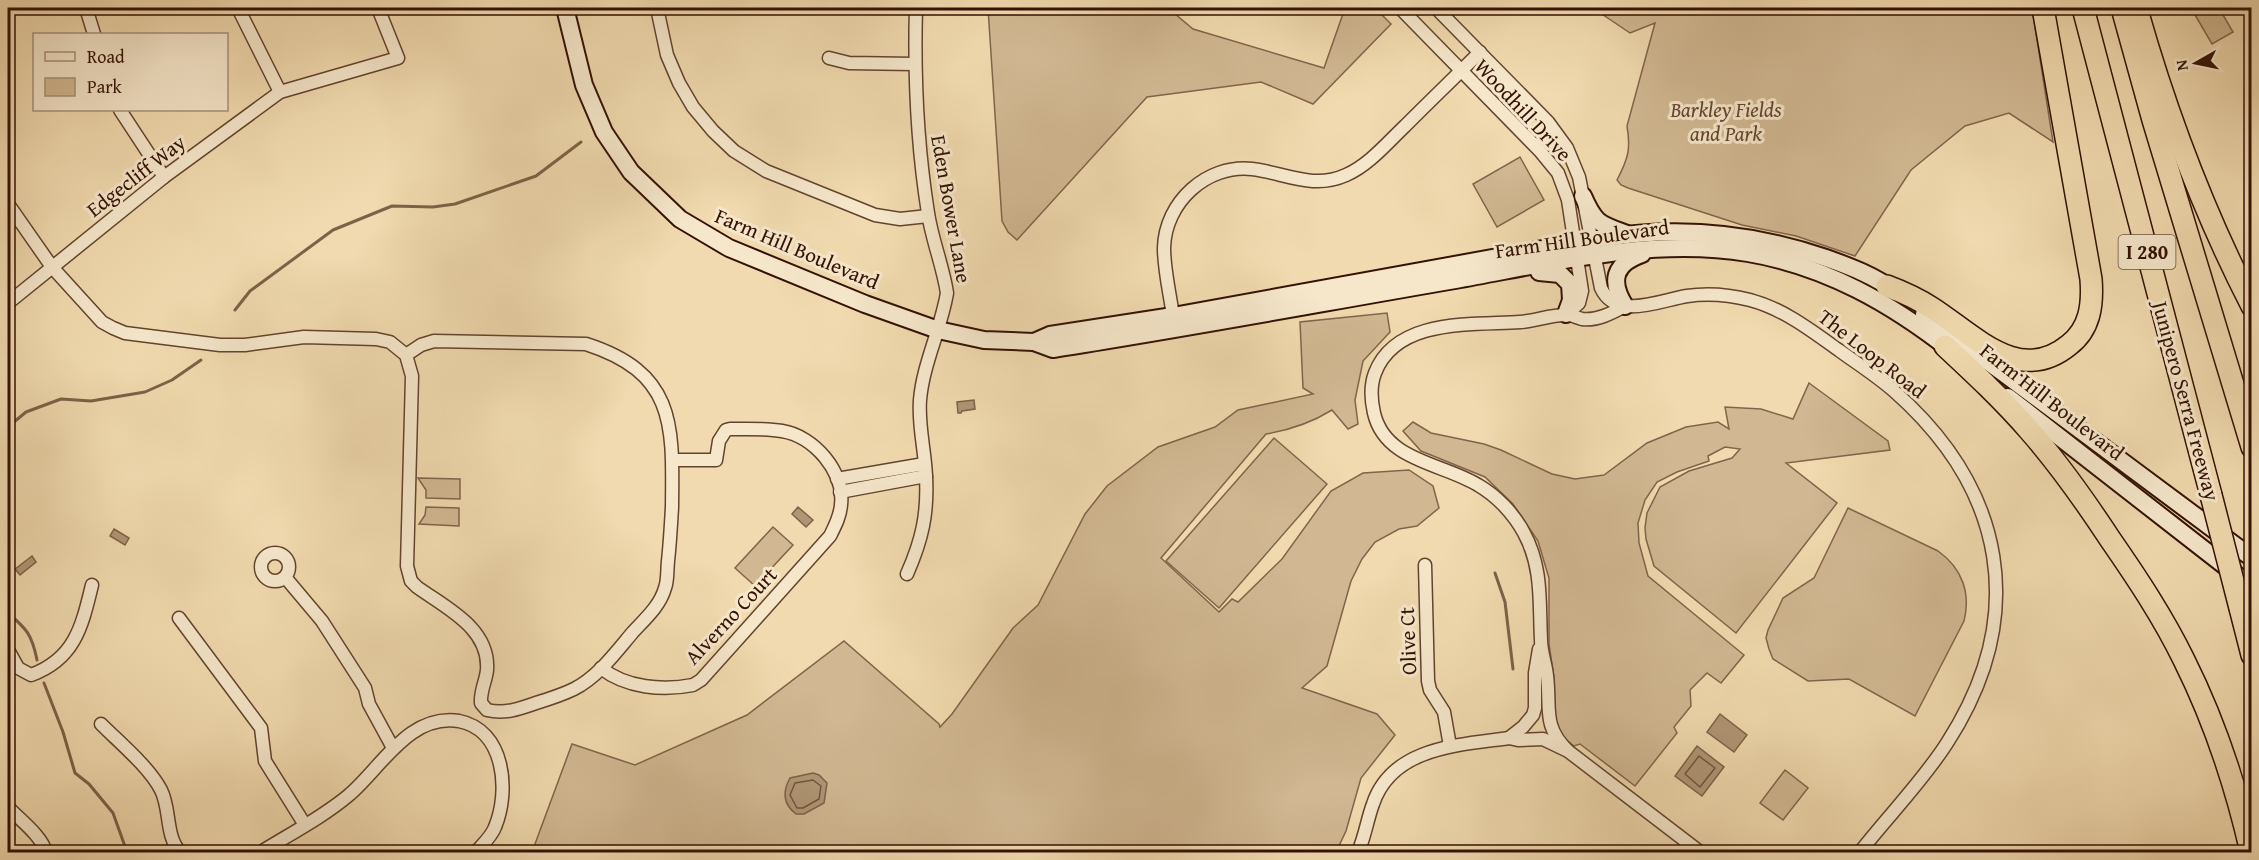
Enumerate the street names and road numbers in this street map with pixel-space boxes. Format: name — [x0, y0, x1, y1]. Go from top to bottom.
street label: Woodhill Drive — [1467, 51, 1579, 168]
street label: Edgecliff Way — [79, 127, 192, 224]
street label: Eden Bower Lane — [923, 132, 980, 286]
street label: Farm Hill Boulevard — [710, 200, 885, 297]
street label: Farm Hill Boulevard — [1493, 211, 1672, 266]
road number: I 280 — [2118, 235, 2176, 269]
street label: Junipero Serra Freeway — [2144, 295, 2228, 505]
street label: The Loop Road — [1812, 301, 1934, 406]
street label: Farm Hill Boulevard — [1974, 335, 2132, 468]
street label: Alverno Court — [677, 559, 785, 671]
street label: Olive Ct — [1391, 606, 1424, 675]

